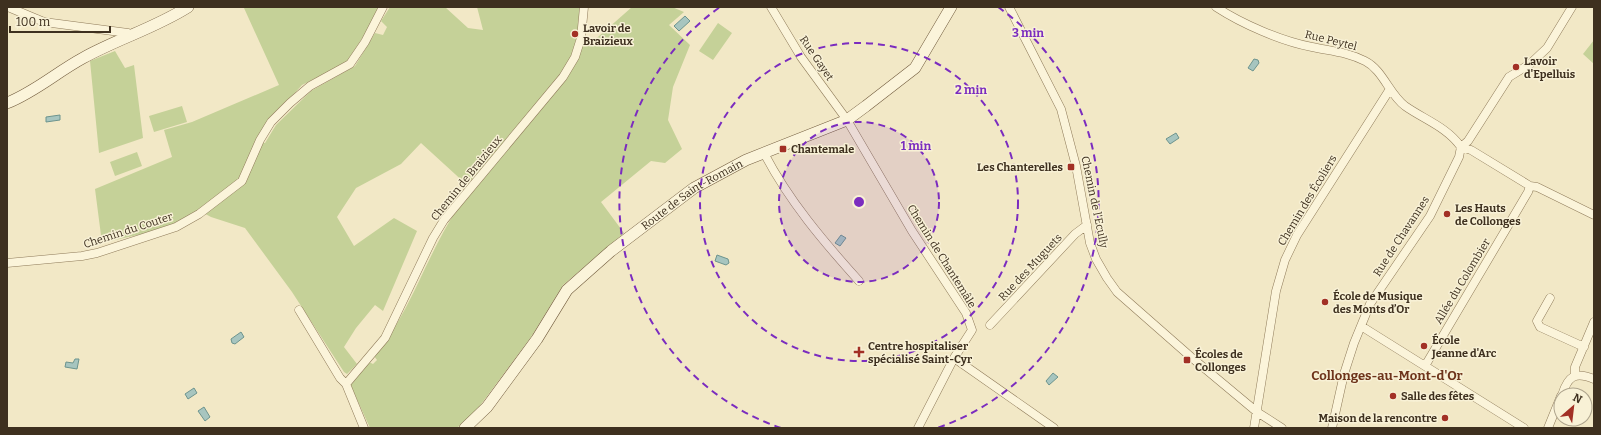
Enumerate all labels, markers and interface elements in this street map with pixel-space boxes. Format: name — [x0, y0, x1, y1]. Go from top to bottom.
scale bar — [10, 8, 110, 34]
text: 100 m — [16, 15, 51, 29]
place label: Lavoir de Braizieux — [583, 22, 633, 48]
text: 3 min — [1012, 26, 1044, 40]
street label: Rue Peytel — [1303, 28, 1358, 53]
marker: Lavoir de Braizieux — [570, 29, 580, 39]
street label: Rue Gayet — [797, 33, 836, 83]
place label: Lavoir d'Epelluis — [1524, 55, 1576, 81]
marker: Lavoir d'Epelluis — [1511, 62, 1521, 72]
text: 2 min — [955, 83, 987, 97]
street label: Chemin de Braizieux — [428, 133, 505, 223]
text: 1 min — [901, 139, 931, 153]
place label: Chantemale — [791, 143, 854, 156]
marker: Chantemale — [778, 144, 788, 154]
street label: Chemin des Écoliers — [1274, 152, 1340, 248]
street label: Chemin de l'Ecully — [1078, 155, 1111, 249]
street label: Route de Saint-Romain — [639, 157, 745, 233]
place label: Les Chanterelles — [977, 161, 1064, 174]
marker: Les Chanterelles — [1066, 162, 1076, 172]
street label: Rue de Chavannes — [1371, 194, 1432, 279]
centre of rings — [852, 195, 866, 209]
street label: Chemin de Chantemâle — [904, 202, 979, 310]
place label: Les Hauts de Collonges — [1455, 202, 1521, 228]
marker: Les Hauts de Collonges — [1442, 209, 1452, 219]
street label: Chemin du Couter — [82, 210, 174, 251]
street label: Rue des Muguets — [996, 231, 1065, 304]
street label: Allée du Colombier — [1432, 236, 1493, 326]
place label: École de Musique des Monts d’Or — [1333, 289, 1422, 316]
marker: École de Musique des Monts d’Or — [1320, 297, 1330, 307]
place label: École Jeanne d'Arc — [1431, 333, 1497, 360]
place label: Centre hospitaliser spécialisé Saint-Cyr — [868, 340, 973, 366]
marker: École Jeanne d'Arc — [1419, 341, 1429, 351]
marker: Centre hospitaliser spécialisé Saint-Cyr — [853, 346, 865, 358]
place label: Écoles de Collonges — [1195, 347, 1246, 374]
marker: Écoles de Collonges — [1182, 355, 1192, 365]
district label: Collonges-au-Mont-d'Or — [1311, 368, 1463, 383]
north arrow — [1553, 387, 1593, 427]
place label: Salle des fêtes — [1401, 390, 1475, 403]
marker: Salle des fêtes — [1388, 391, 1398, 401]
text: N — [1571, 391, 1585, 407]
place label: Maison de la rencontre — [1318, 412, 1437, 425]
marker: Maison de la rencontre — [1440, 413, 1450, 423]

